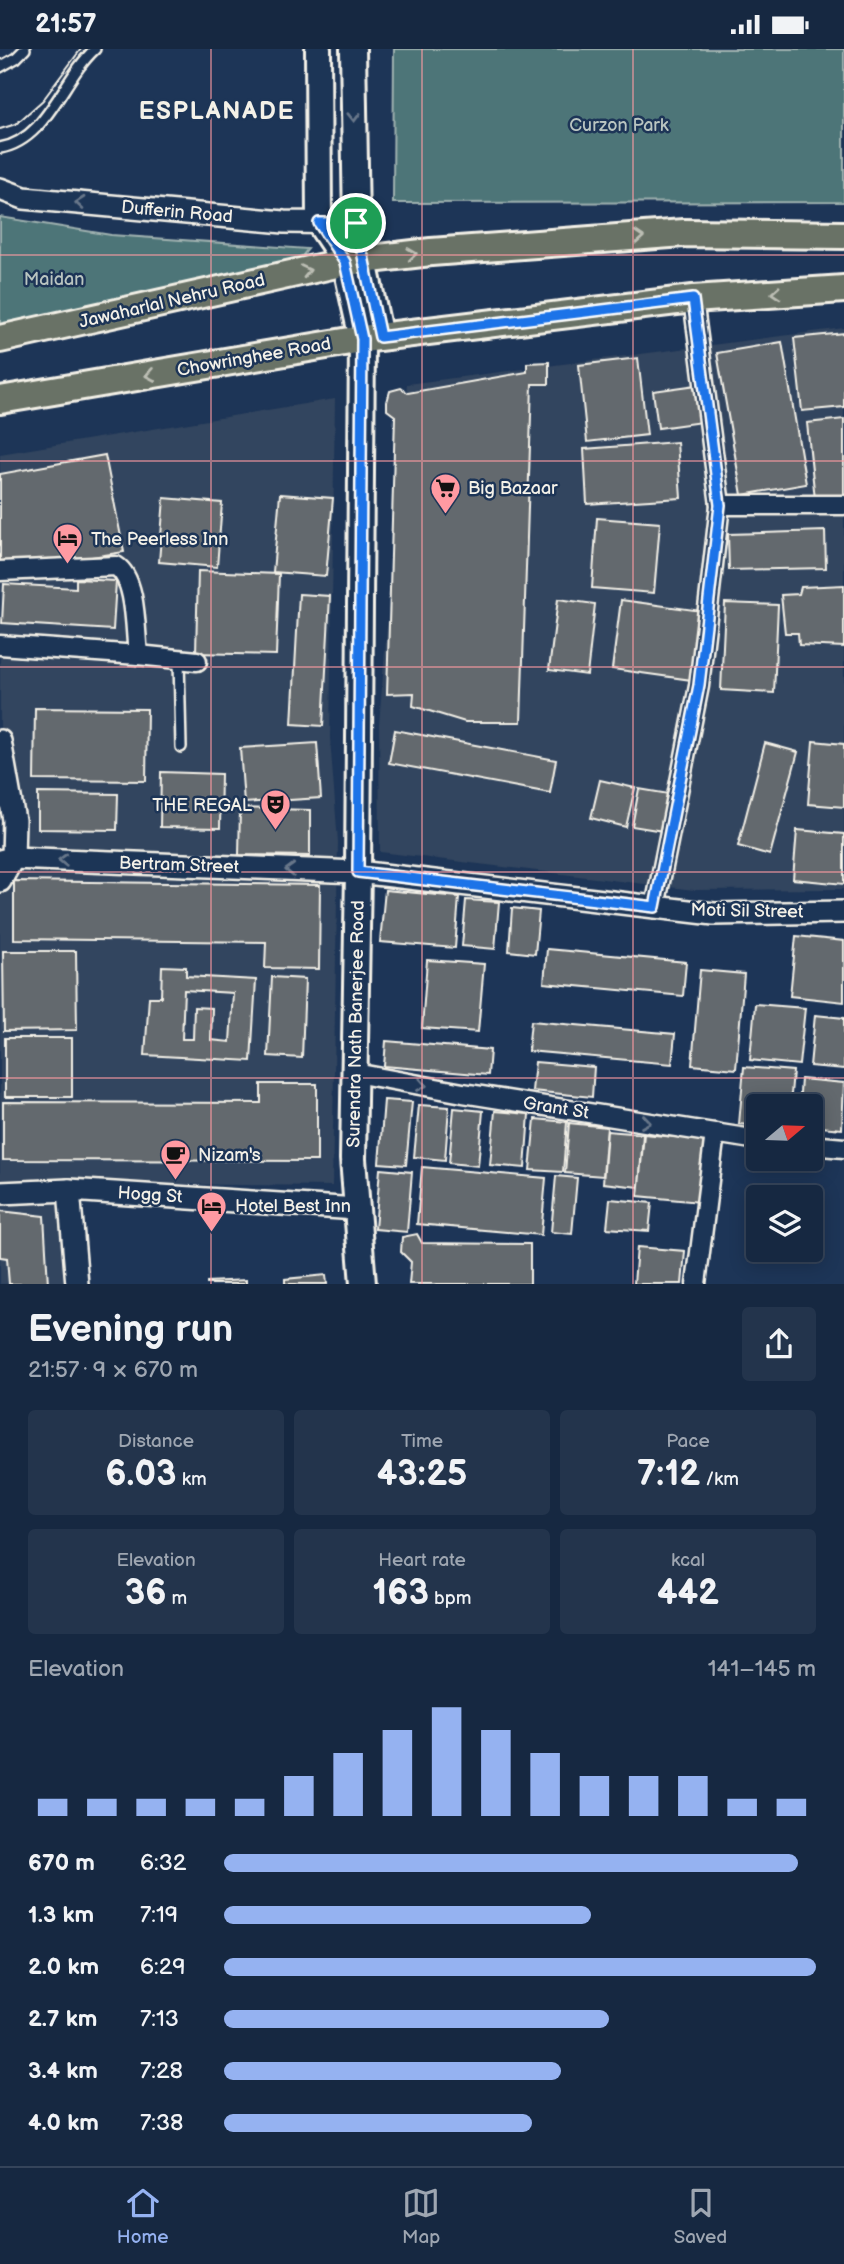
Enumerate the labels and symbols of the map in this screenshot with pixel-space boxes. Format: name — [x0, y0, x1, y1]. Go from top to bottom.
district label: ESPLANADE — [139, 97, 295, 126]
one-way arrow — [346, 112, 362, 123]
park label: Curzon Park — [569, 115, 669, 136]
pin — [326, 193, 386, 253]
one-way arrow — [74, 196, 85, 211]
street label: Dufferin Road — [120, 197, 234, 227]
one-way arrow — [634, 230, 645, 245]
one-way arrow — [407, 247, 418, 262]
one-way arrow — [300, 265, 312, 279]
park label: Maidan — [24, 269, 84, 290]
street label: Jawaharlal Nehru Road — [77, 269, 267, 333]
one-way arrow — [770, 286, 781, 301]
street label: Chowringhee Road — [175, 333, 333, 381]
one-way arrow — [144, 367, 156, 382]
supermarket icon: Big Bazaar — [428, 471, 462, 515]
place label: Big Bazaar — [468, 478, 558, 499]
hotel icon: The Peerless Inn — [51, 522, 85, 566]
place label: The Peerless Inn — [91, 529, 228, 550]
theatre icon: THE REGAL — [258, 788, 292, 832]
place label: THE REGAL — [152, 795, 253, 816]
one-way arrow — [57, 852, 68, 867]
street label: Bertram Street — [118, 852, 240, 878]
one-way arrow — [285, 862, 296, 877]
street label: Surendra Nath Banerjee Road — [343, 900, 369, 1148]
street label: Moti Sil Street — [690, 900, 804, 922]
one-way arrow — [416, 1077, 428, 1092]
street label: Grant St — [522, 1092, 591, 1124]
north arrow — [746, 1094, 822, 1171]
one-way arrow — [640, 1114, 652, 1129]
cafe icon: Nizam's — [158, 1138, 192, 1182]
place label: Nizam's — [198, 1145, 261, 1166]
street label: Hogg St — [117, 1182, 184, 1208]
hotel icon: Hotel Best Inn — [195, 1189, 229, 1233]
place label: Hotel Best Inn — [235, 1196, 351, 1217]

